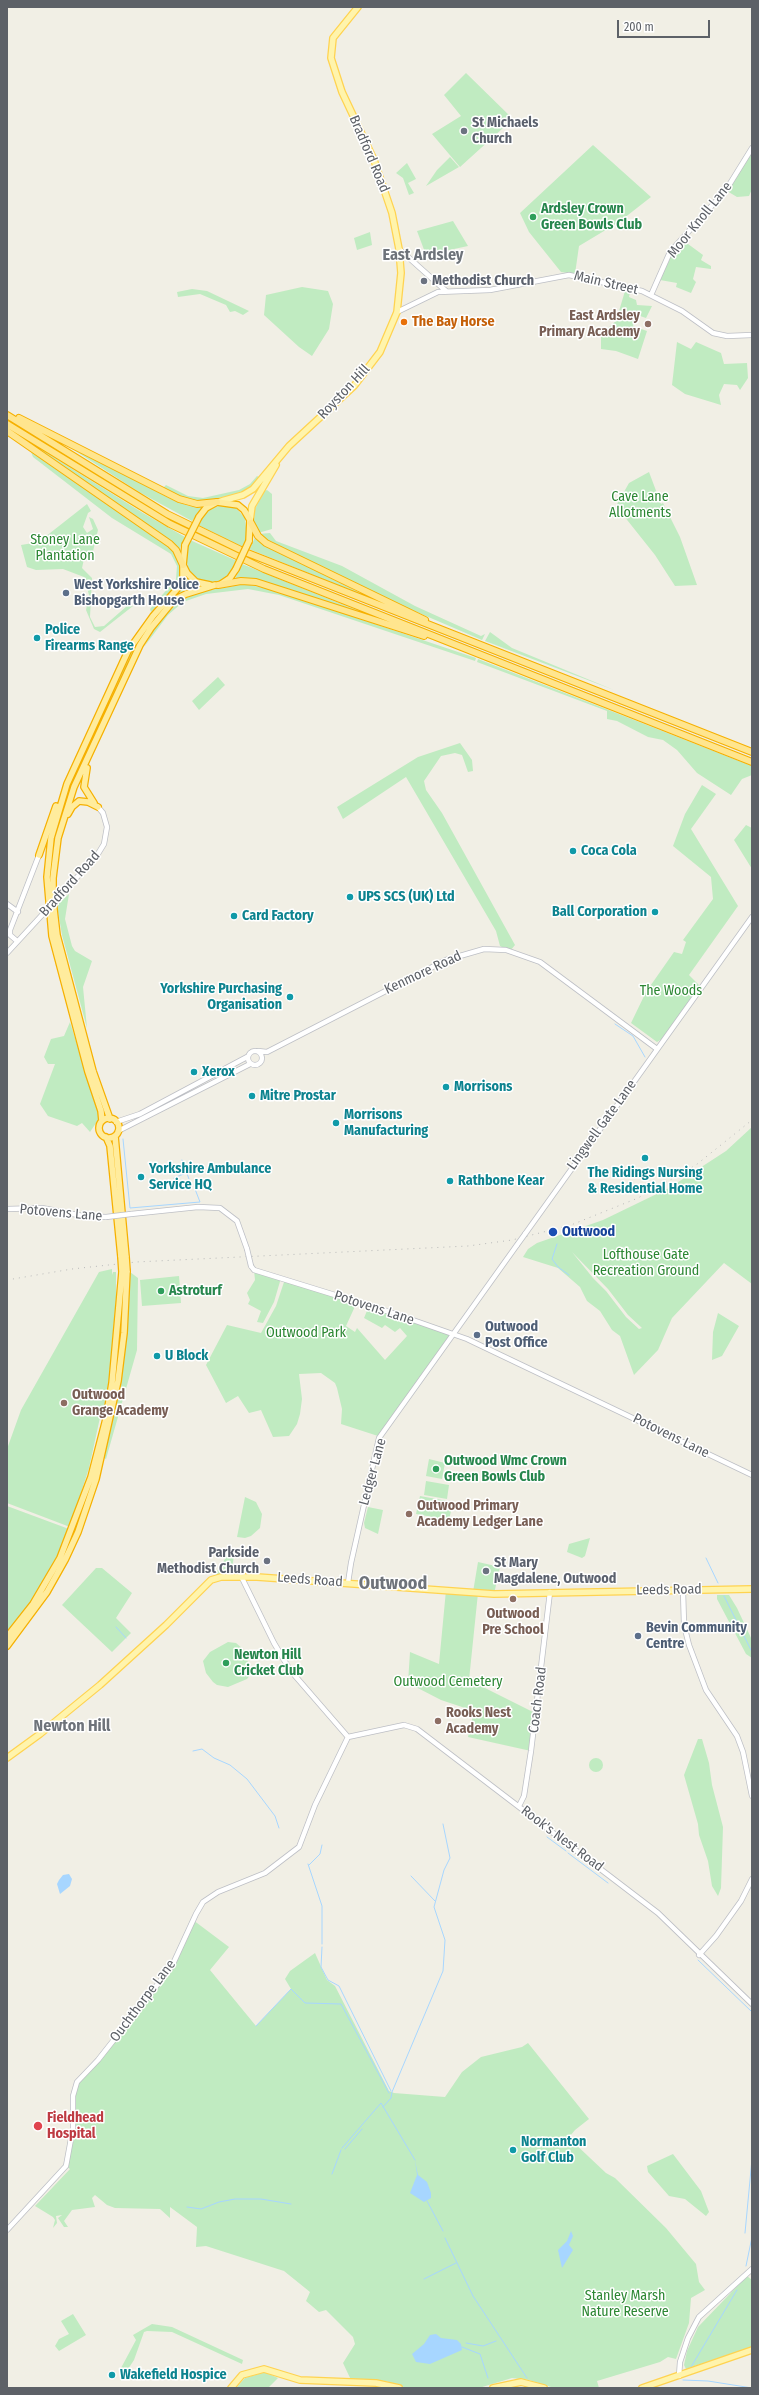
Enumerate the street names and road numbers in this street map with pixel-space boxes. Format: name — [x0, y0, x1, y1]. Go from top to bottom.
street label: Bradford Road — [345, 113, 393, 195]
street label: Moor Knoll Lane — [664, 179, 736, 261]
street label: Main Street — [572, 267, 640, 299]
street label: Royston Hill — [314, 361, 374, 423]
street label: Bradford Road — [36, 848, 104, 920]
street label: Kenmore Road — [382, 948, 464, 998]
street label: Lingwell Gate Lane — [564, 1077, 640, 1173]
street label: Potovens Lane — [19, 1201, 103, 1225]
street label: Potovens Lane — [332, 1287, 416, 1329]
street label: Potovens Lane — [630, 1410, 712, 1462]
street label: Ledger Lane — [356, 1436, 390, 1508]
street label: Leeds Road — [277, 1569, 343, 1591]
street label: Leeds Road — [636, 1581, 702, 1599]
street label: Coach Road — [526, 1666, 550, 1734]
street label: Rook's Nest Road — [517, 1803, 607, 1875]
street label: Ouchthorpe Lane — [107, 1957, 179, 2045]

